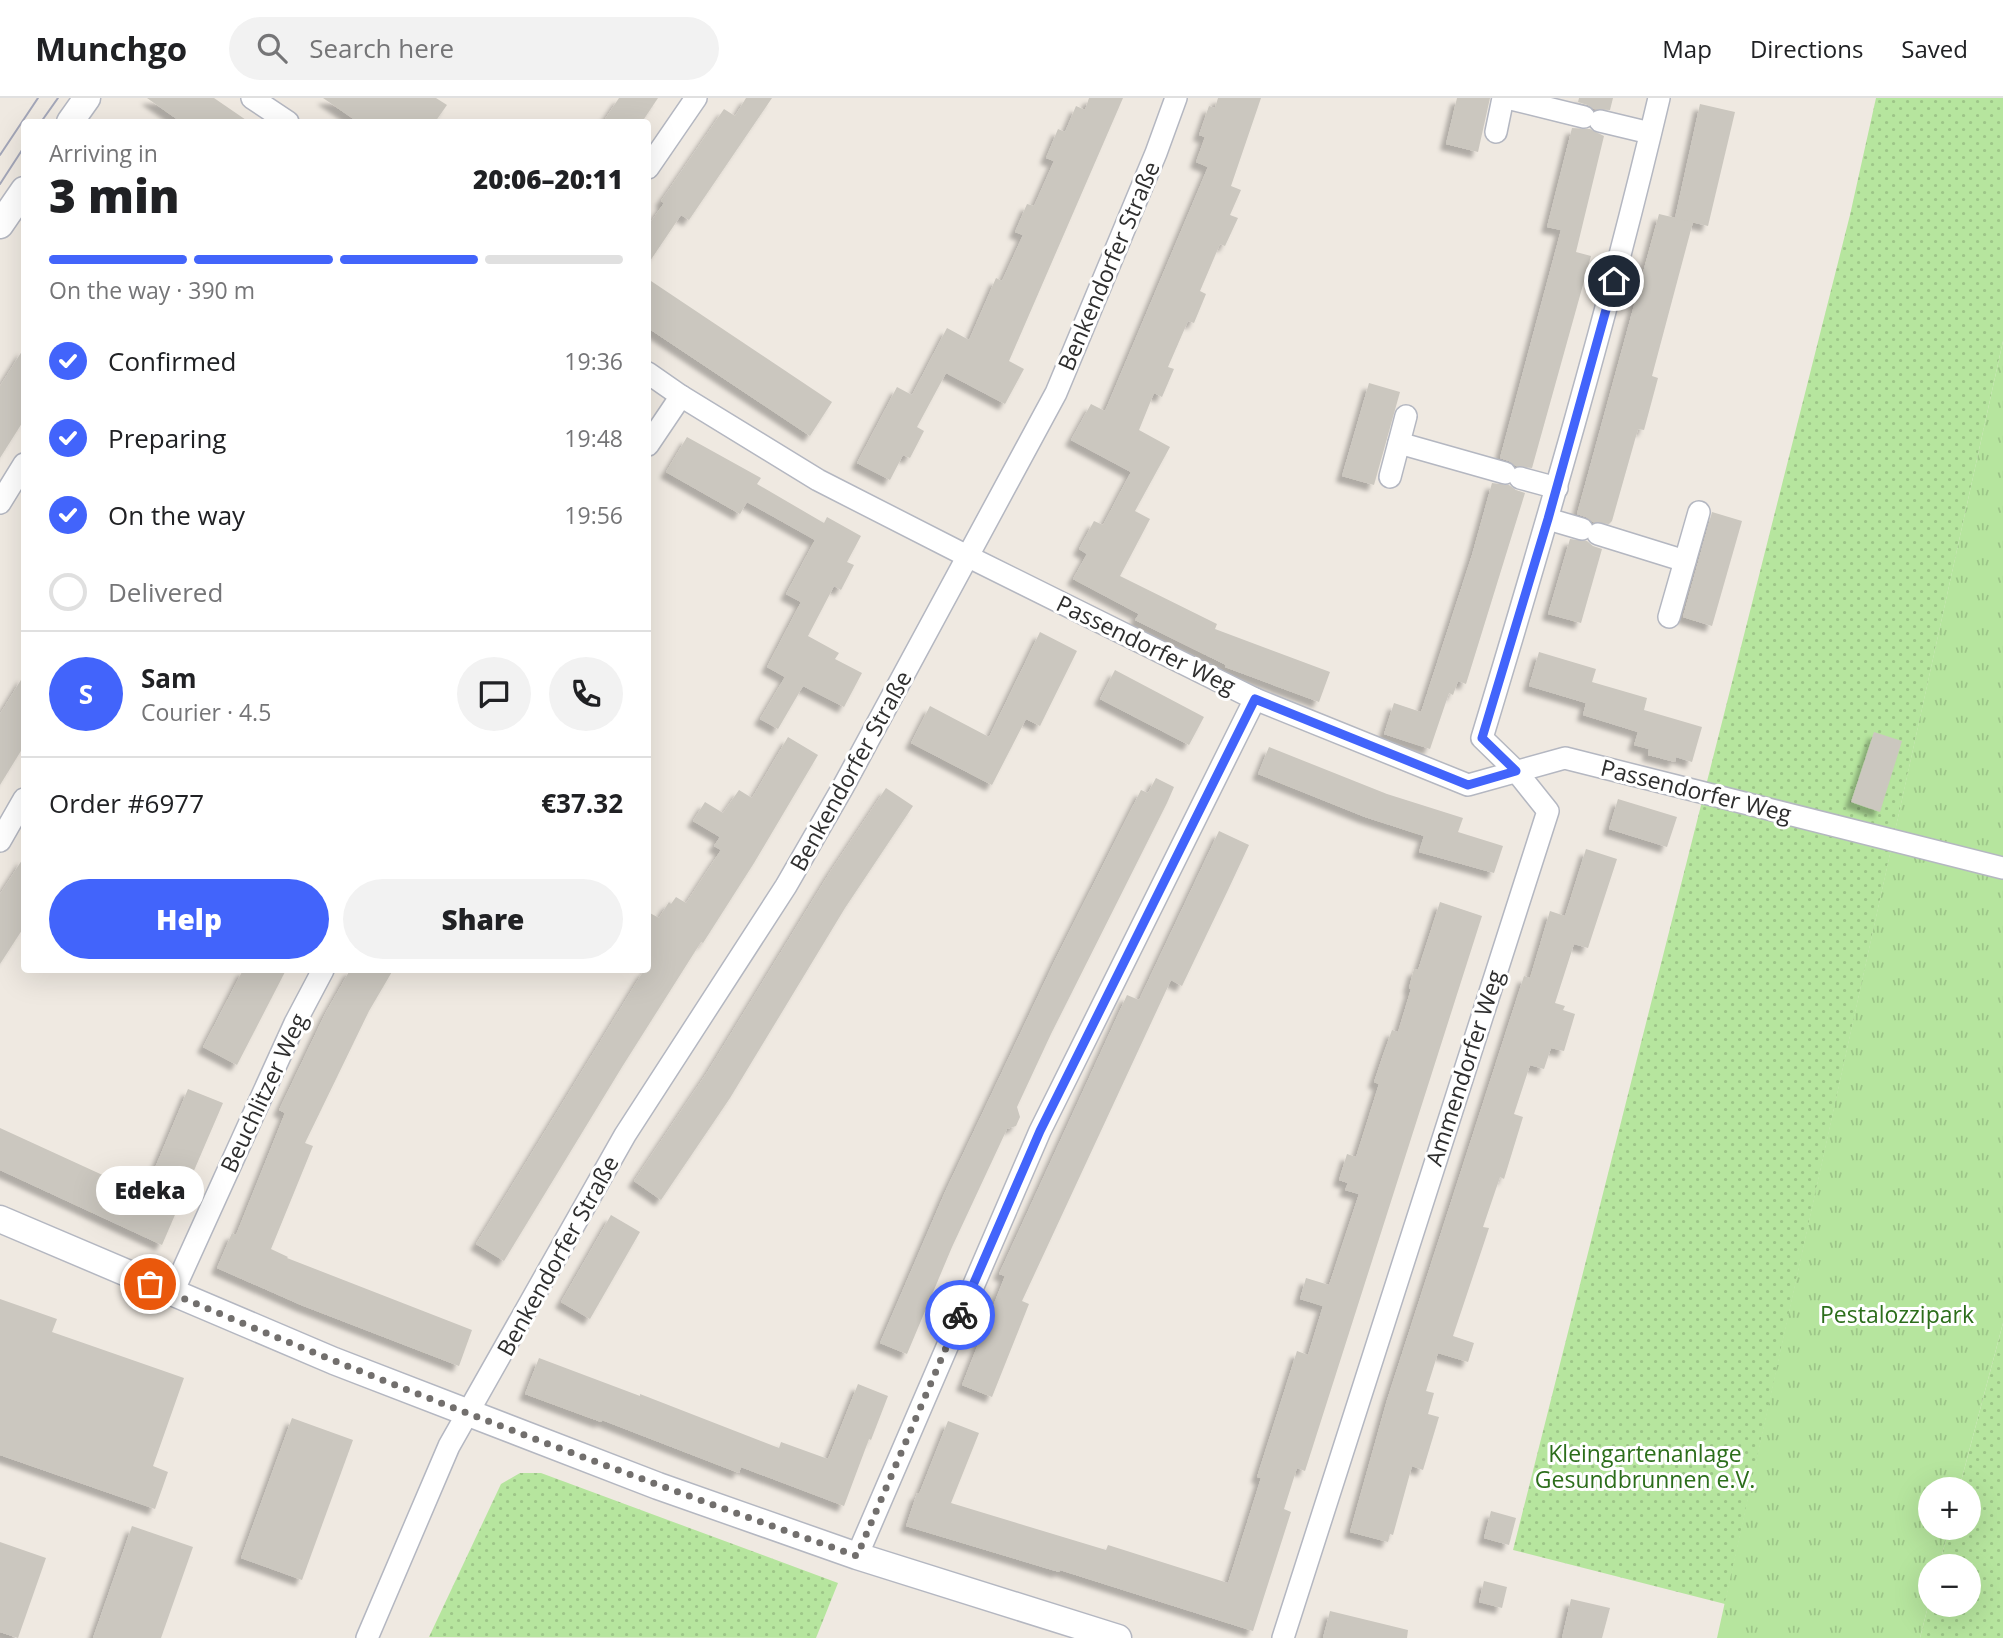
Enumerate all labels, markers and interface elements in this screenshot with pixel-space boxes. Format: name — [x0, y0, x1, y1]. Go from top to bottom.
search box — [229, 17, 719, 80]
text: Munchgo — [35, 26, 187, 71]
icon: search — [253, 29, 291, 67]
text: Search here — [309, 30, 454, 66]
text: Map — [1662, 32, 1712, 65]
text: Directions — [1750, 32, 1863, 65]
text: Saved — [1901, 32, 1968, 65]
text: Arriving in — [49, 137, 158, 169]
street label: Benkendorfer Straße — [1049, 156, 1167, 375]
text: 20:06–20:11 — [473, 161, 623, 197]
text: 3 min — [49, 164, 180, 226]
pin — [1584, 251, 1644, 311]
icon: home — [1595, 262, 1633, 300]
text: On the way · 390 m — [49, 274, 255, 306]
icon: check — [49, 342, 87, 380]
text: Confirmed — [108, 343, 236, 379]
text: 19:36 — [564, 345, 623, 377]
icon: check — [49, 419, 87, 457]
text: Preparing — [108, 420, 226, 456]
text: 19:48 — [564, 422, 623, 454]
icon: check — [49, 496, 87, 534]
text: On the way — [108, 497, 245, 533]
text: 19:56 — [564, 499, 623, 531]
text: Delivered — [108, 574, 223, 610]
street label: Passendorfer Weg — [1052, 587, 1242, 702]
button: chat — [457, 657, 531, 731]
button: phone — [549, 657, 623, 731]
text: Sam — [141, 660, 197, 696]
street label: Benkendorfer Straße — [782, 665, 919, 876]
text: S — [79, 676, 93, 712]
text: Courier · 4.5 — [141, 696, 271, 728]
street label: Passendorfer Weg — [1598, 751, 1795, 829]
text: Order #6977 — [49, 785, 204, 821]
text: €37.32 — [541, 785, 623, 821]
button: Help — [49, 879, 329, 959]
button: Share — [343, 879, 623, 959]
street label: Ammendorfer Weg — [1417, 965, 1511, 1170]
street label: Beuchlitzer Weg — [212, 1007, 314, 1178]
street label: Benkendorfer Straße — [489, 1150, 626, 1361]
callout: Edeka — [96, 1165, 204, 1214]
text: Edeka — [114, 1174, 186, 1206]
pin — [120, 1254, 180, 1314]
icon: bag — [131, 1265, 169, 1303]
courier — [925, 1280, 995, 1350]
icon: bike — [941, 1296, 979, 1334]
park label: Pestalozzipark — [1820, 1298, 1974, 1330]
park label: Kleingartenanlage Gesundbrunnen e.V. — [1535, 1437, 1755, 1495]
map controls — [1918, 1477, 1981, 1617]
button: + — [1918, 1477, 1981, 1540]
button: − — [1918, 1554, 1981, 1617]

